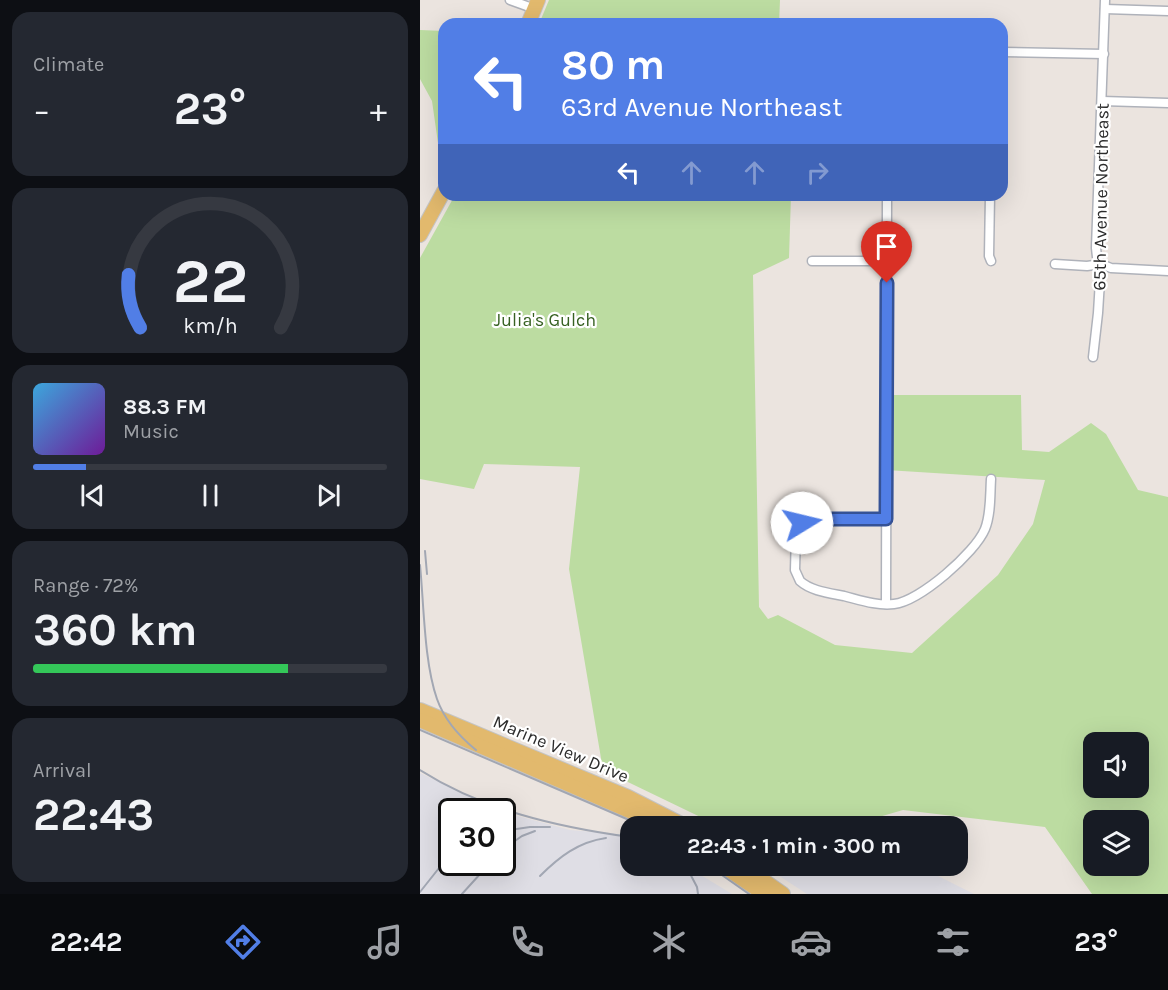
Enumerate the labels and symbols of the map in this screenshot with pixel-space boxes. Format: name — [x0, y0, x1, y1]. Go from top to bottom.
street label: 65th Avenue Northeast — [1088, 103, 1114, 291]
pin — [861, 221, 912, 283]
park label: Julia's Gulch — [494, 309, 596, 331]
position arrow — [770, 491, 834, 555]
street label: Marine View Drive — [490, 710, 632, 788]
speed limit sign: 30 — [438, 798, 516, 876]

